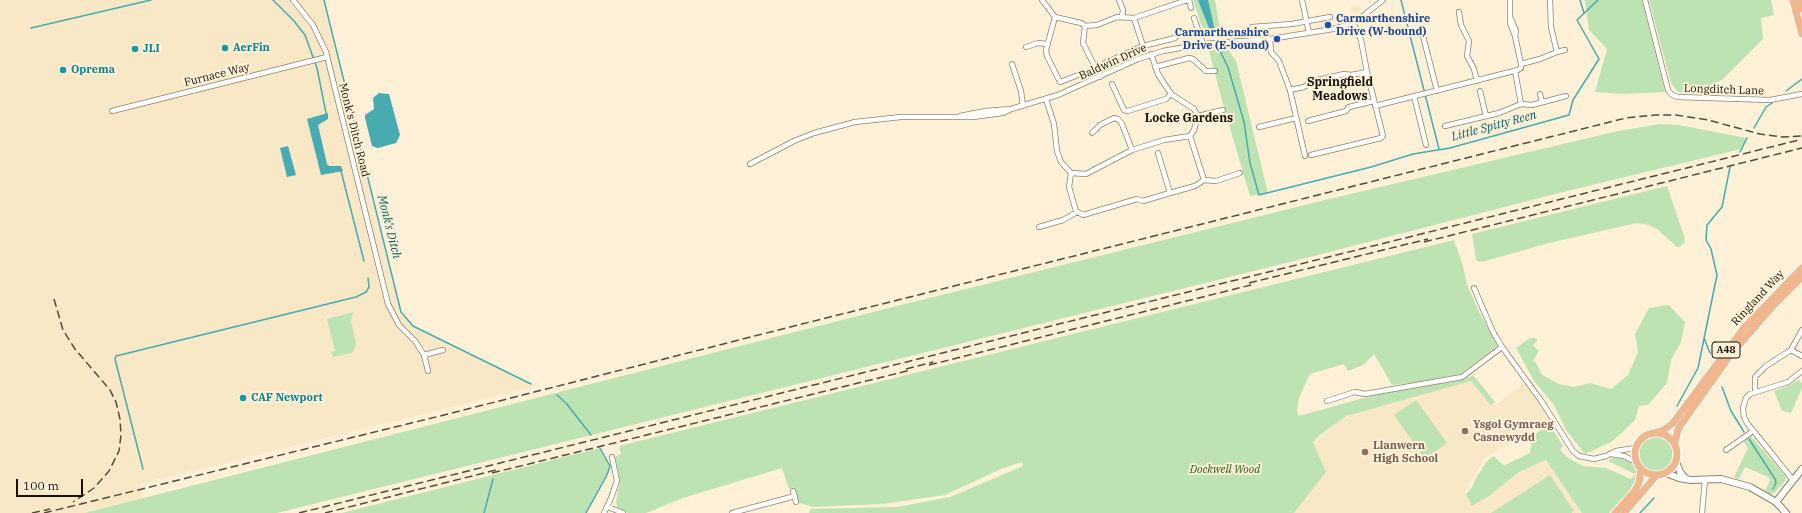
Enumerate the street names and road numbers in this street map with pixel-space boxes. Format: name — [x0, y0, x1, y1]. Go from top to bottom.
street label: Baldwin Drive — [1077, 41, 1149, 83]
street label: Furnace Way — [183, 60, 251, 90]
street label: Monk's Ditch Road — [336, 82, 372, 178]
street label: Longditch Lane — [1684, 82, 1764, 98]
street label: Ringland Way — [1729, 267, 1787, 329]
road number: A48 — [1712, 342, 1740, 358]

